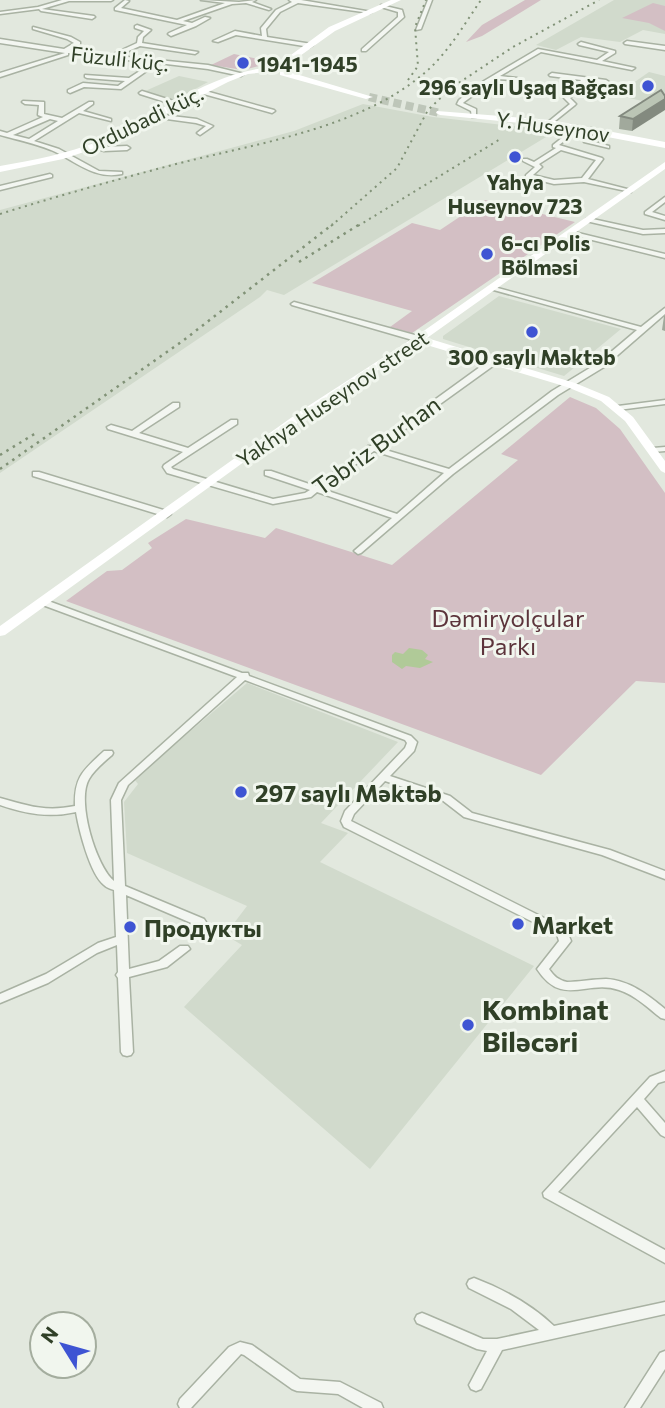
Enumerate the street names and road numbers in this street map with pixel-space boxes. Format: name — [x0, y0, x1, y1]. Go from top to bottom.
street label: Füzuli küç. — [70, 40, 170, 76]
street label: Ordubadi küç. — [77, 80, 207, 160]
street label: Y. Huseynov — [495, 106, 612, 146]
street label: Yakhya Huseynov street — [231, 324, 433, 472]
street label: Təbriz Burhan — [306, 389, 446, 501]

